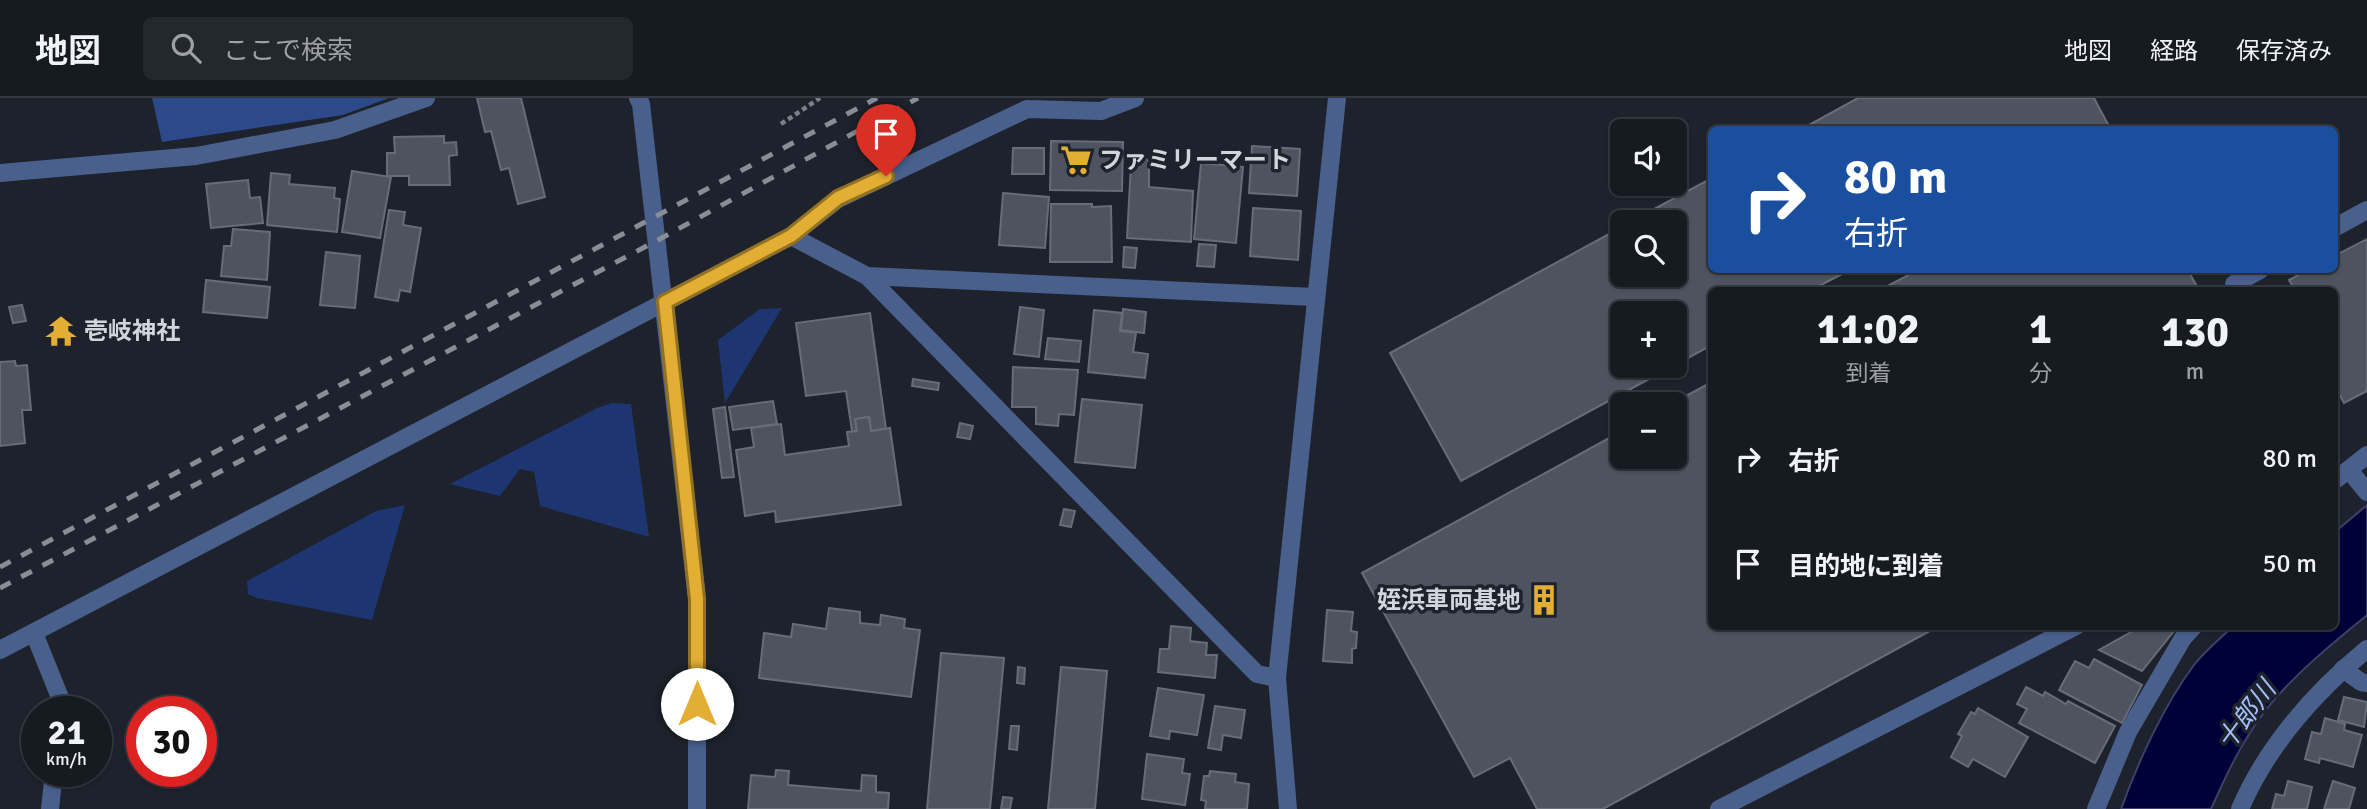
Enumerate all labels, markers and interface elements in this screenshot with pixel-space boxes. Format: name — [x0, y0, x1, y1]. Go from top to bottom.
search box — [143, 17, 633, 80]
icon: search — [167, 29, 205, 67]
text: 地図 — [35, 31, 101, 72]
text: ここで検索 — [223, 35, 353, 67]
text: 地図 — [2064, 36, 2112, 66]
text: 経路 — [2150, 36, 2198, 66]
text: 保存済み — [2236, 36, 2332, 66]
pin — [856, 104, 916, 176]
icon: arrive — [867, 115, 905, 153]
map controls — [1610, 119, 1687, 469]
button: sound — [1610, 119, 1687, 196]
supermarket icon: ファミリーマート — [1059, 143, 1093, 177]
place label: ファミリーマート — [1099, 145, 1291, 175]
text: 80 m — [1844, 147, 1947, 207]
icon: right — [1729, 154, 1820, 245]
button: search — [1610, 210, 1687, 287]
text: 右折 — [1844, 214, 1908, 253]
button: + — [1610, 301, 1687, 378]
text: 11:02 — [1817, 304, 1920, 355]
text: 1 — [2029, 304, 2052, 355]
text: 130 — [2161, 307, 2229, 358]
temple icon: 壱岐神社 — [44, 314, 78, 348]
place label: 壱岐神社 — [84, 316, 180, 346]
text: m — [2186, 357, 2204, 386]
text: 到着 — [1846, 359, 1892, 388]
text: 分 — [2029, 359, 2052, 388]
button: − — [1610, 392, 1687, 469]
icon: right — [1729, 440, 1767, 478]
text: 80 m — [2262, 443, 2317, 475]
text: 右折 — [1788, 446, 1840, 478]
icon: arrive — [1729, 545, 1767, 583]
text: 50 m — [2262, 548, 2317, 580]
text: 目的地に到着 — [1788, 551, 1944, 583]
building icon: 姪浜車両基地 — [1527, 583, 1561, 617]
place label: 姪浜車両基地 — [1377, 585, 1521, 615]
position arrow — [660, 667, 734, 741]
water label: 十郎川 — [2211, 672, 2285, 756]
speed limit sign: 30 — [126, 696, 217, 787]
text: 21 — [48, 711, 85, 754]
text: km/h — [46, 748, 87, 770]

